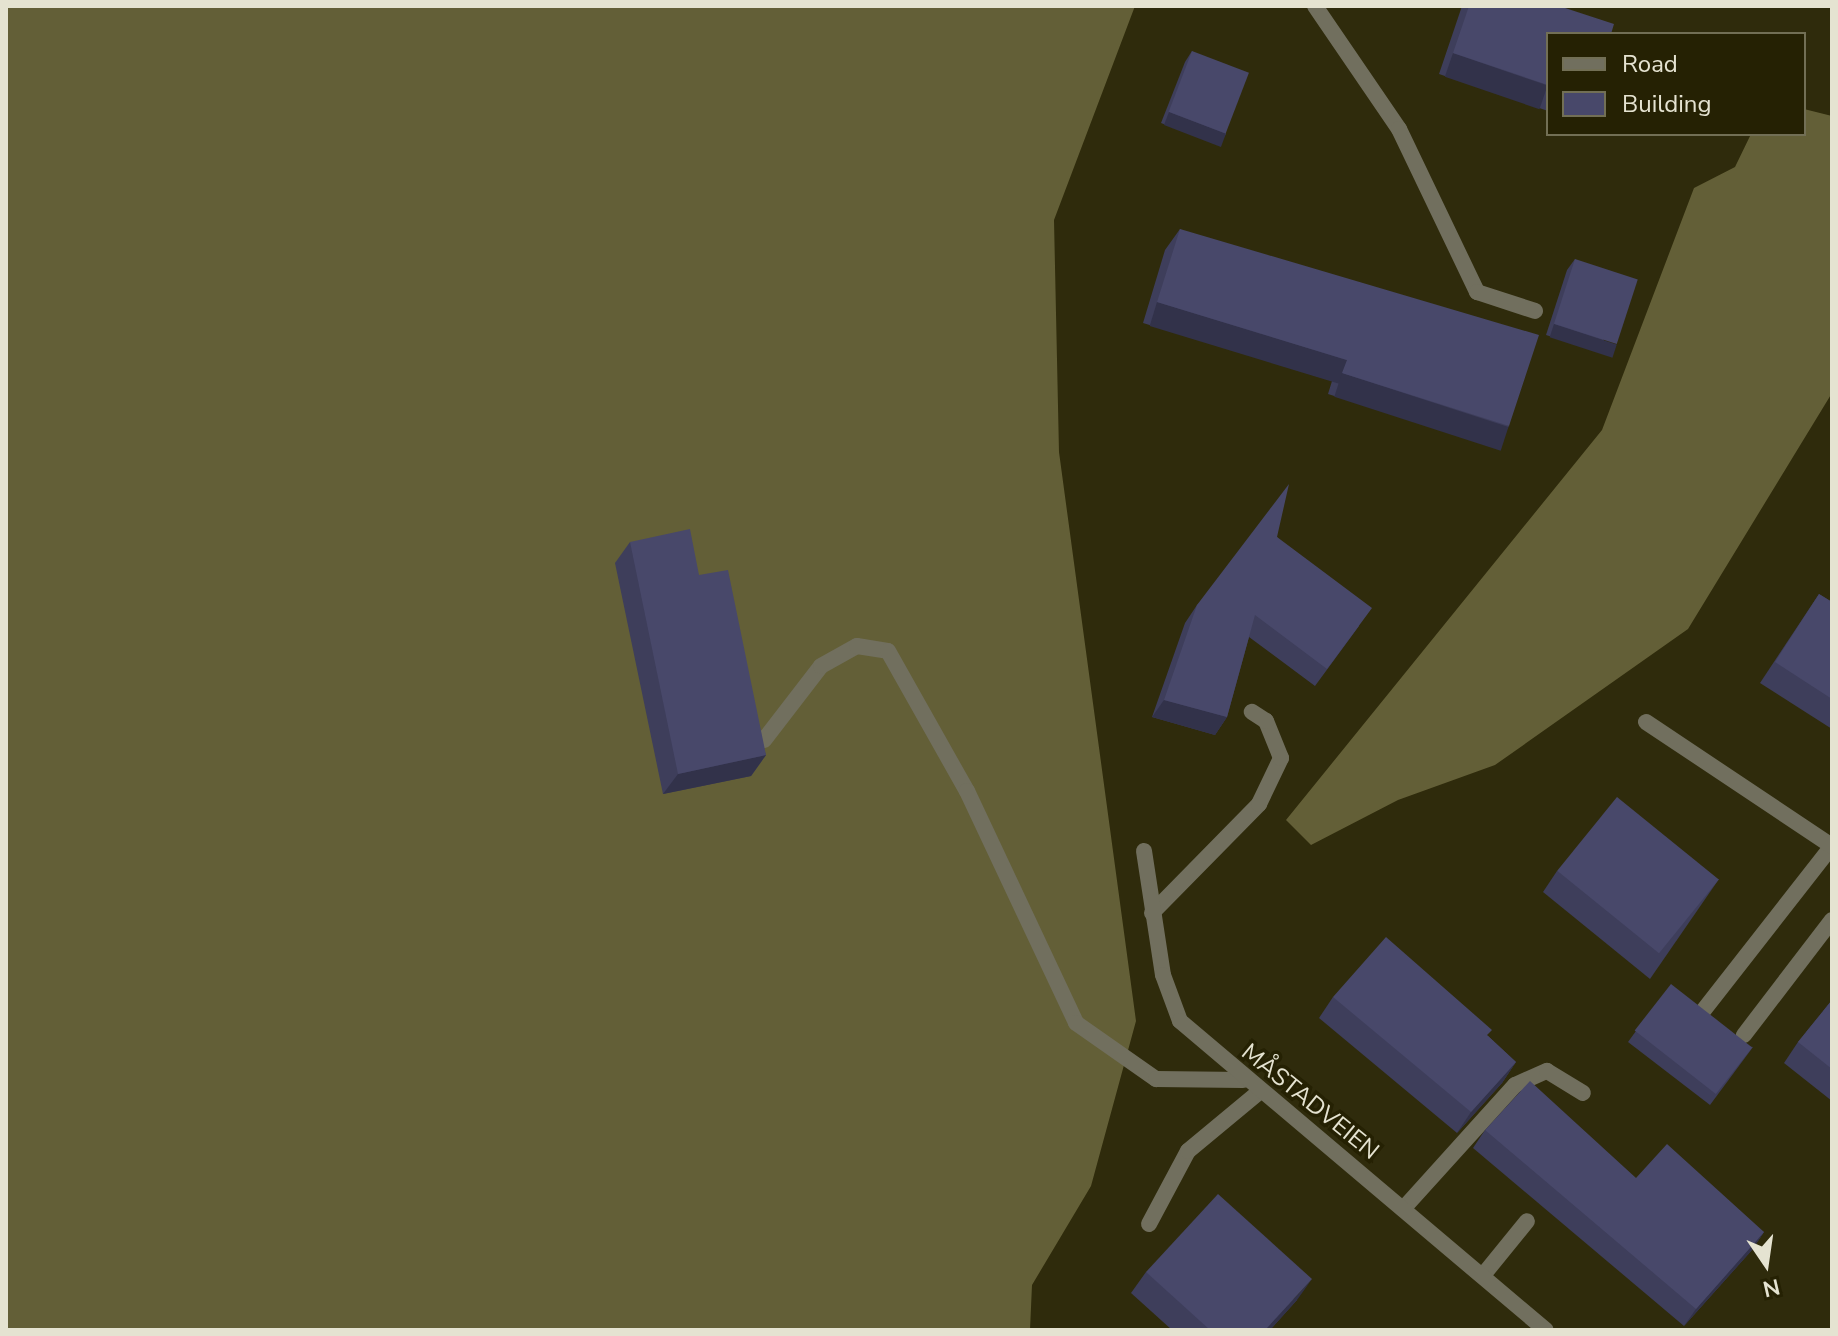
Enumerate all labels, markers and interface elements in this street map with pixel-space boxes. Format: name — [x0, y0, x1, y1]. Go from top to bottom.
legend — [1546, 32, 1806, 136]
text: Road — [1622, 48, 1678, 80]
text: Building — [1622, 88, 1712, 120]
street label: MÅSTADVEIEN — [1236, 1038, 1384, 1166]
north arrow — [1726, 1224, 1806, 1304]
text: N — [1760, 1271, 1783, 1304]

